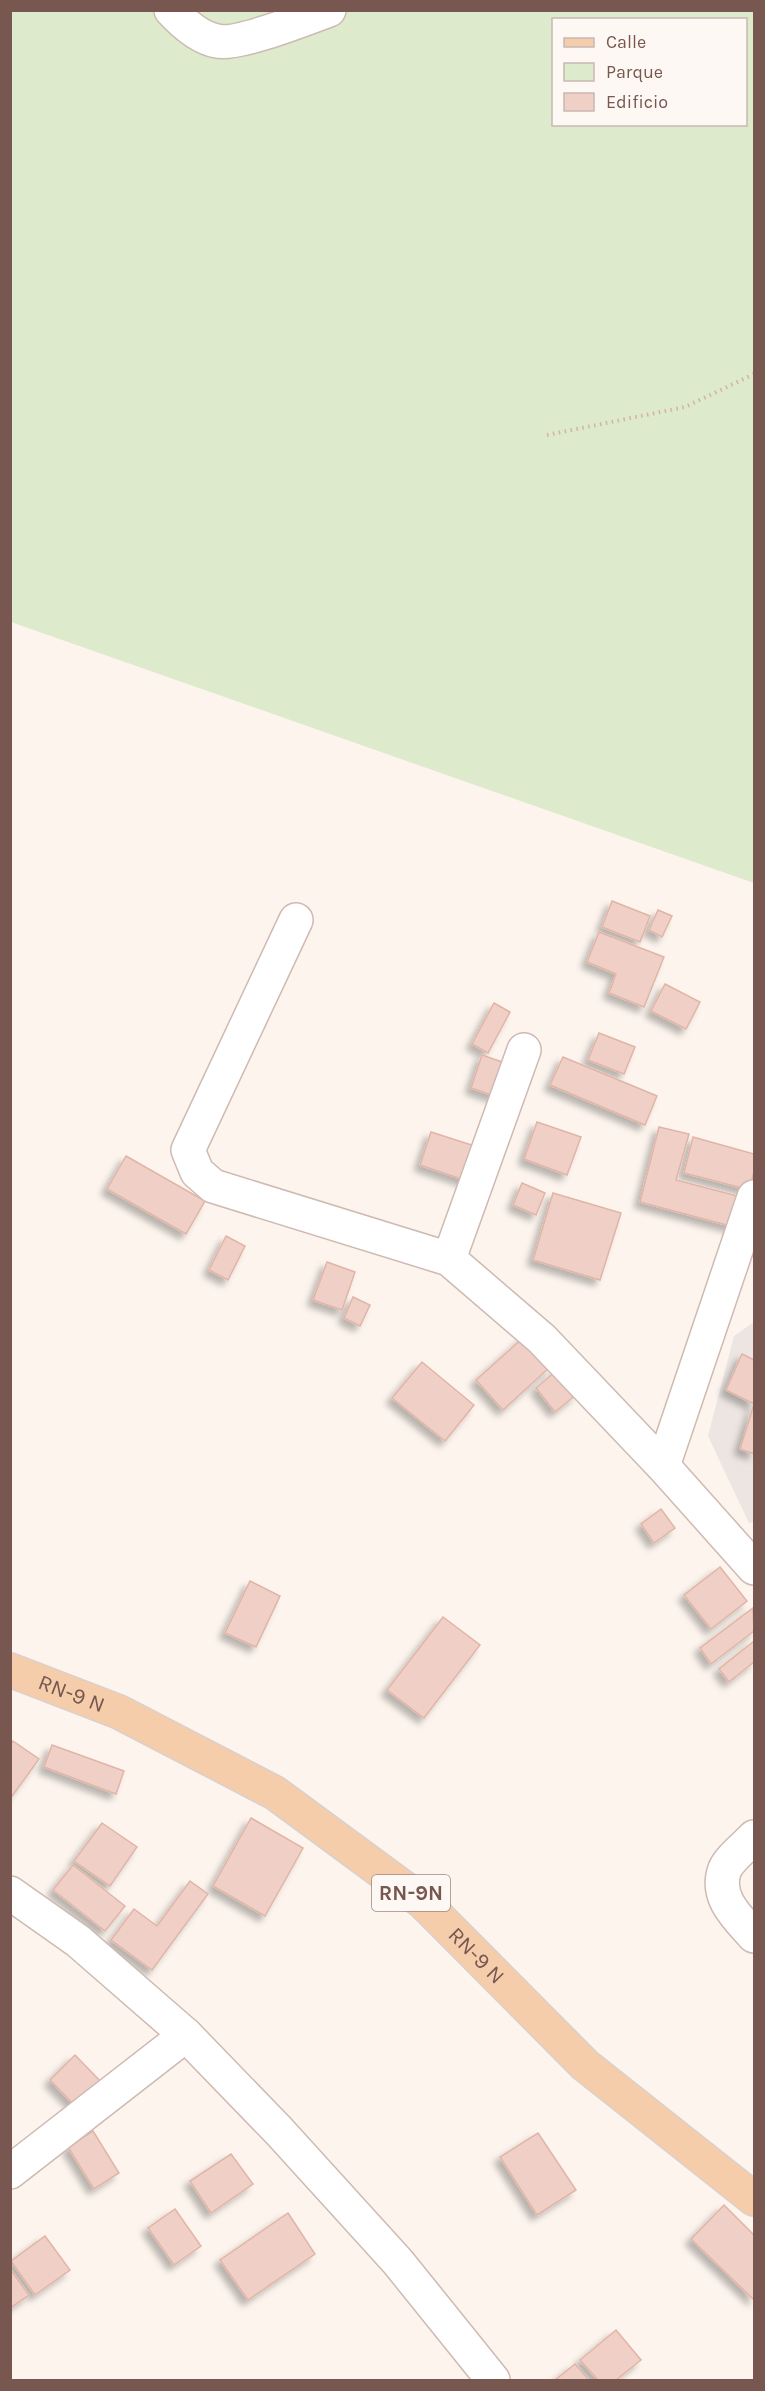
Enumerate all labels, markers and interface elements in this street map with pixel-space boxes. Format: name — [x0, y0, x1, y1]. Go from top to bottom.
legend — [552, 18, 747, 126]
text: Calle — [606, 31, 646, 53]
text: Parque — [606, 61, 663, 83]
text: Edificio — [606, 91, 668, 113]
street label: RN-9 N — [35, 1669, 109, 1718]
road number: RN-9N — [372, 1875, 450, 1911]
street label: RN-9 N — [443, 1922, 510, 1989]

